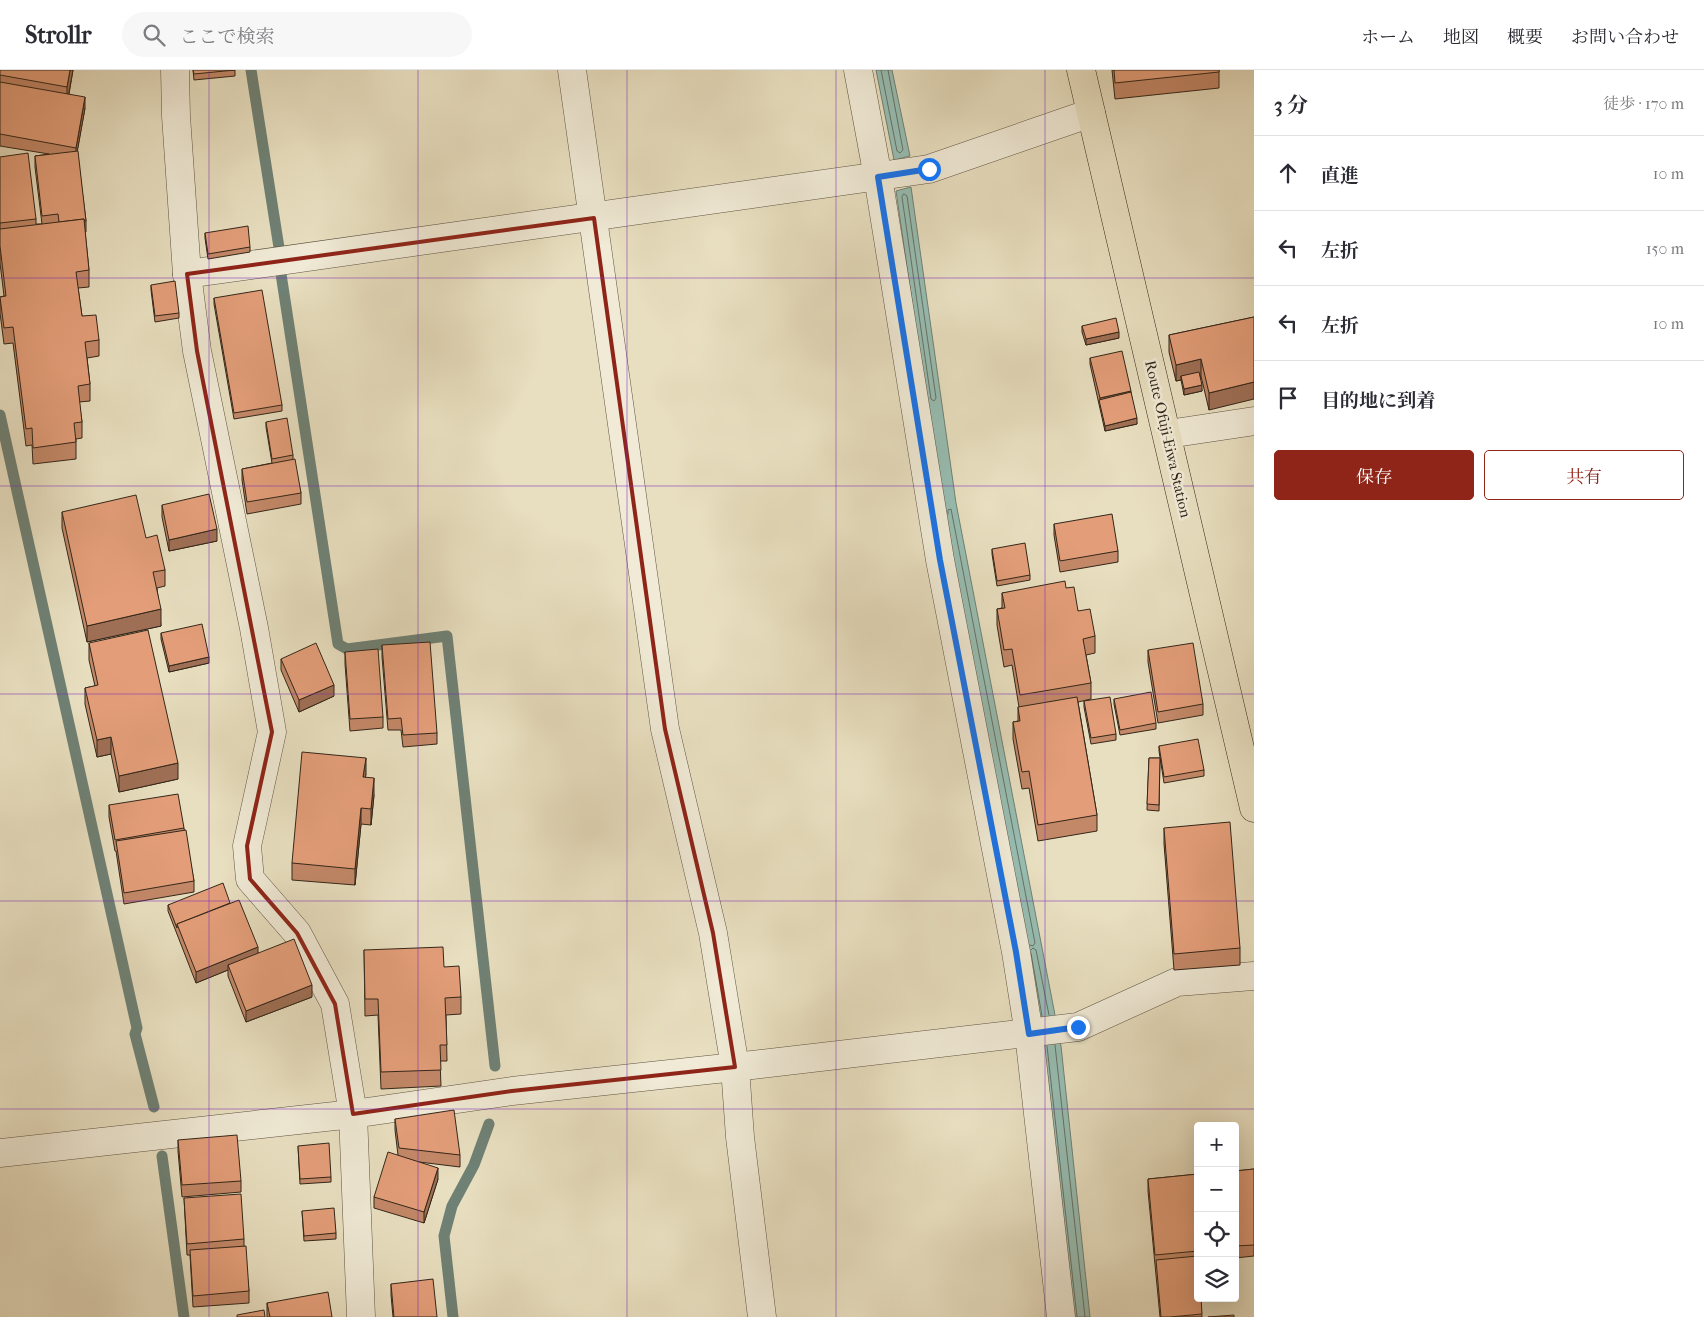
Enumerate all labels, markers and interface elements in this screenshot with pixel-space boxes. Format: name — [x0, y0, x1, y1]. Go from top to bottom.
search box — [122, 12, 472, 57]
text: Strollr — [25, 21, 92, 49]
icon: search — [140, 21, 168, 49]
text: ここで検索 — [180, 26, 275, 48]
text: ホーム — [1361, 27, 1415, 48]
text: 地図 — [1443, 27, 1479, 48]
text: 概要 — [1507, 27, 1543, 48]
text: お問い合わせ — [1571, 27, 1679, 48]
text: 3 分 — [1274, 93, 1308, 117]
text: 徒歩 · 170 m — [1603, 94, 1684, 113]
route start — [918, 158, 941, 181]
icon: ahead — [1274, 159, 1302, 187]
text: 10 m — [1653, 164, 1684, 183]
text: 直進 — [1321, 165, 1359, 187]
icon: left — [1274, 234, 1302, 262]
text: 150 m — [1646, 239, 1684, 258]
text: 左折 — [1321, 240, 1359, 262]
icon: left — [1274, 309, 1302, 337]
text: 10 m — [1653, 314, 1684, 333]
text: 左折 — [1321, 315, 1359, 337]
street label: Route Ofuji-Eiwa Station — [1141, 359, 1195, 520]
icon: arrive — [1274, 384, 1302, 412]
text: 目的地に到着 — [1321, 390, 1435, 412]
button: 保存 — [1274, 450, 1474, 500]
button: 共有 — [1484, 450, 1684, 500]
route end — [1067, 1016, 1090, 1039]
map controls — [1194, 1122, 1239, 1302]
button: + — [1194, 1122, 1239, 1167]
button: − — [1194, 1167, 1239, 1212]
button: locate — [1194, 1212, 1239, 1257]
button: layers — [1194, 1257, 1239, 1302]

